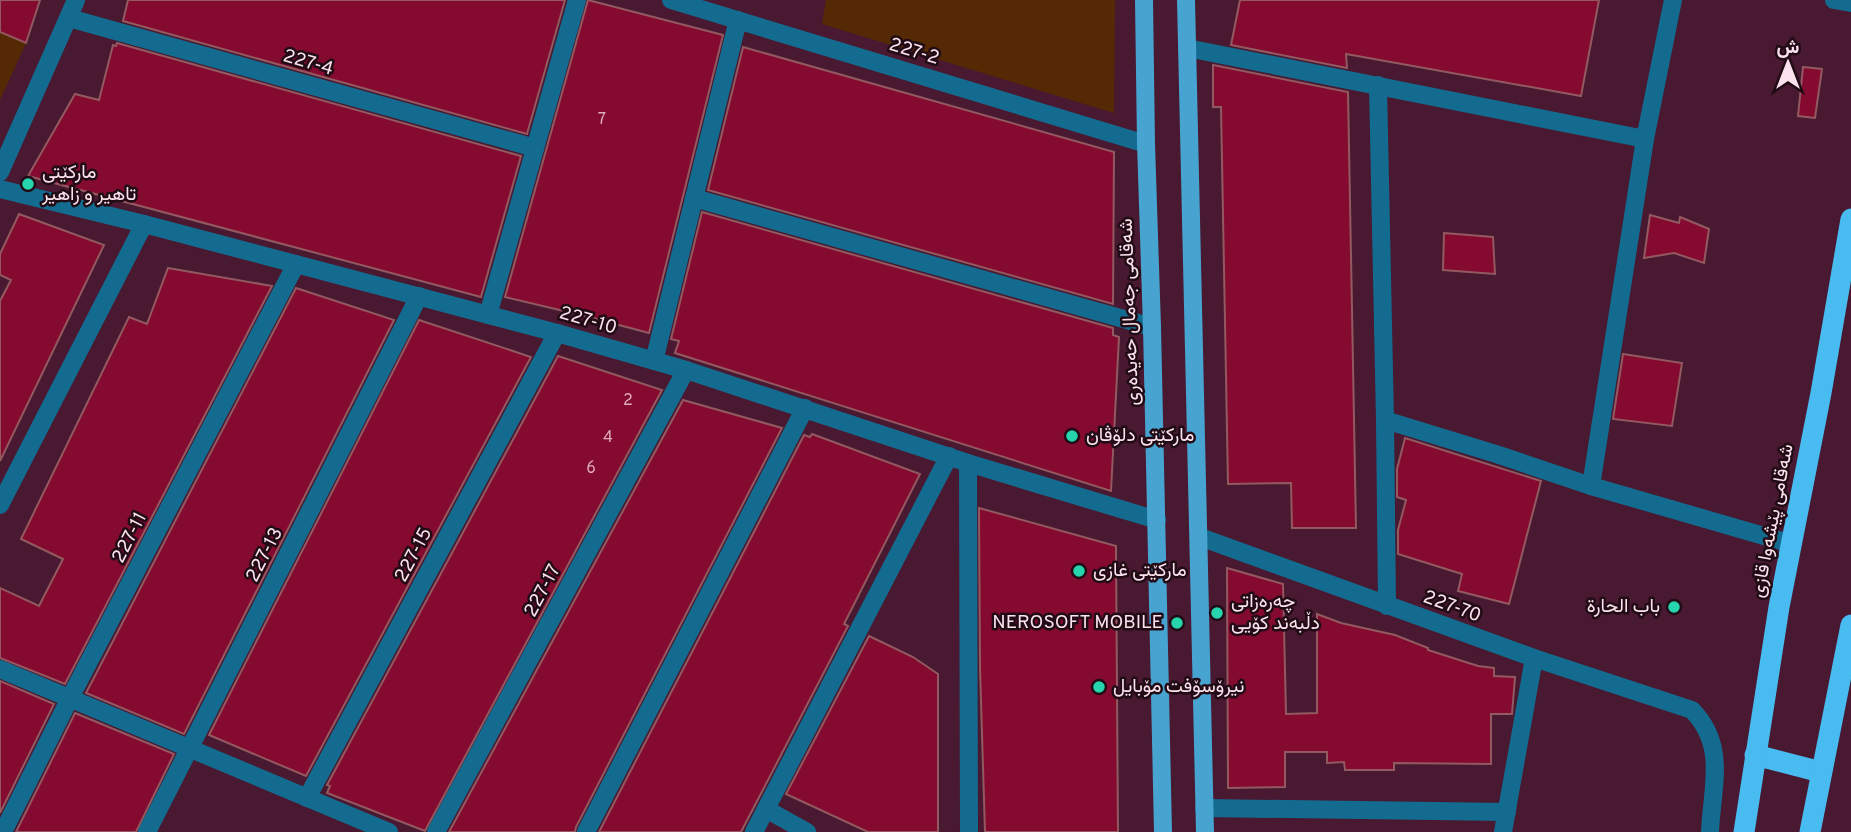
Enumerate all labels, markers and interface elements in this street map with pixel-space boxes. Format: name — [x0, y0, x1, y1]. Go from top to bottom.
north arrow — [1753, 28, 1823, 98]
street label: 227-2 — [886, 33, 942, 71]
text: ش — [1777, 36, 1800, 60]
street label: 227-4 — [280, 44, 336, 82]
house number: 7 — [598, 110, 606, 130]
place label: ماركێتی تاهیر و زاهیر — [41, 161, 136, 207]
marker: ماركێتی تاهیر و زاهیر — [20, 176, 36, 192]
street label: شەقامی جەمال حەیدەری — [1115, 218, 1145, 406]
street label: 227-10 — [556, 301, 620, 341]
house number: 2 — [623, 391, 633, 411]
place label: ماركێتی دلۆڤان — [1086, 424, 1194, 448]
house number: 4 — [603, 428, 613, 448]
marker: ماركێتی دلۆڤان — [1064, 428, 1080, 444]
street label: شەقامی پێشەوا قازی — [1746, 442, 1800, 600]
house number: 6 — [586, 459, 596, 479]
street label: 227-11 — [107, 509, 153, 567]
street label: 227-13 — [241, 524, 289, 586]
street label: 227-15 — [390, 524, 438, 586]
place label: ماركێتی غازی — [1093, 559, 1187, 583]
street label: 227-17 — [519, 560, 567, 622]
marker: ماركێتی غازی — [1071, 563, 1087, 579]
street label: 227-70 — [1420, 585, 1484, 629]
place label: چەرەزاتی دڵبەند کۆیی — [1231, 590, 1320, 636]
place label: باب الحارة — [1587, 595, 1660, 619]
marker: باب الحارة — [1666, 599, 1682, 615]
marker: چەرەزاتی دڵبەند کۆیی — [1209, 605, 1225, 621]
place label: NEROSOFT MOBILE — [992, 611, 1163, 635]
marker: NEROSOFT MOBILE — [1169, 615, 1185, 631]
place label: نیرۆسۆفت مۆبایل — [1113, 675, 1244, 699]
marker: نیرۆسۆفت مۆبایل — [1091, 679, 1107, 695]

